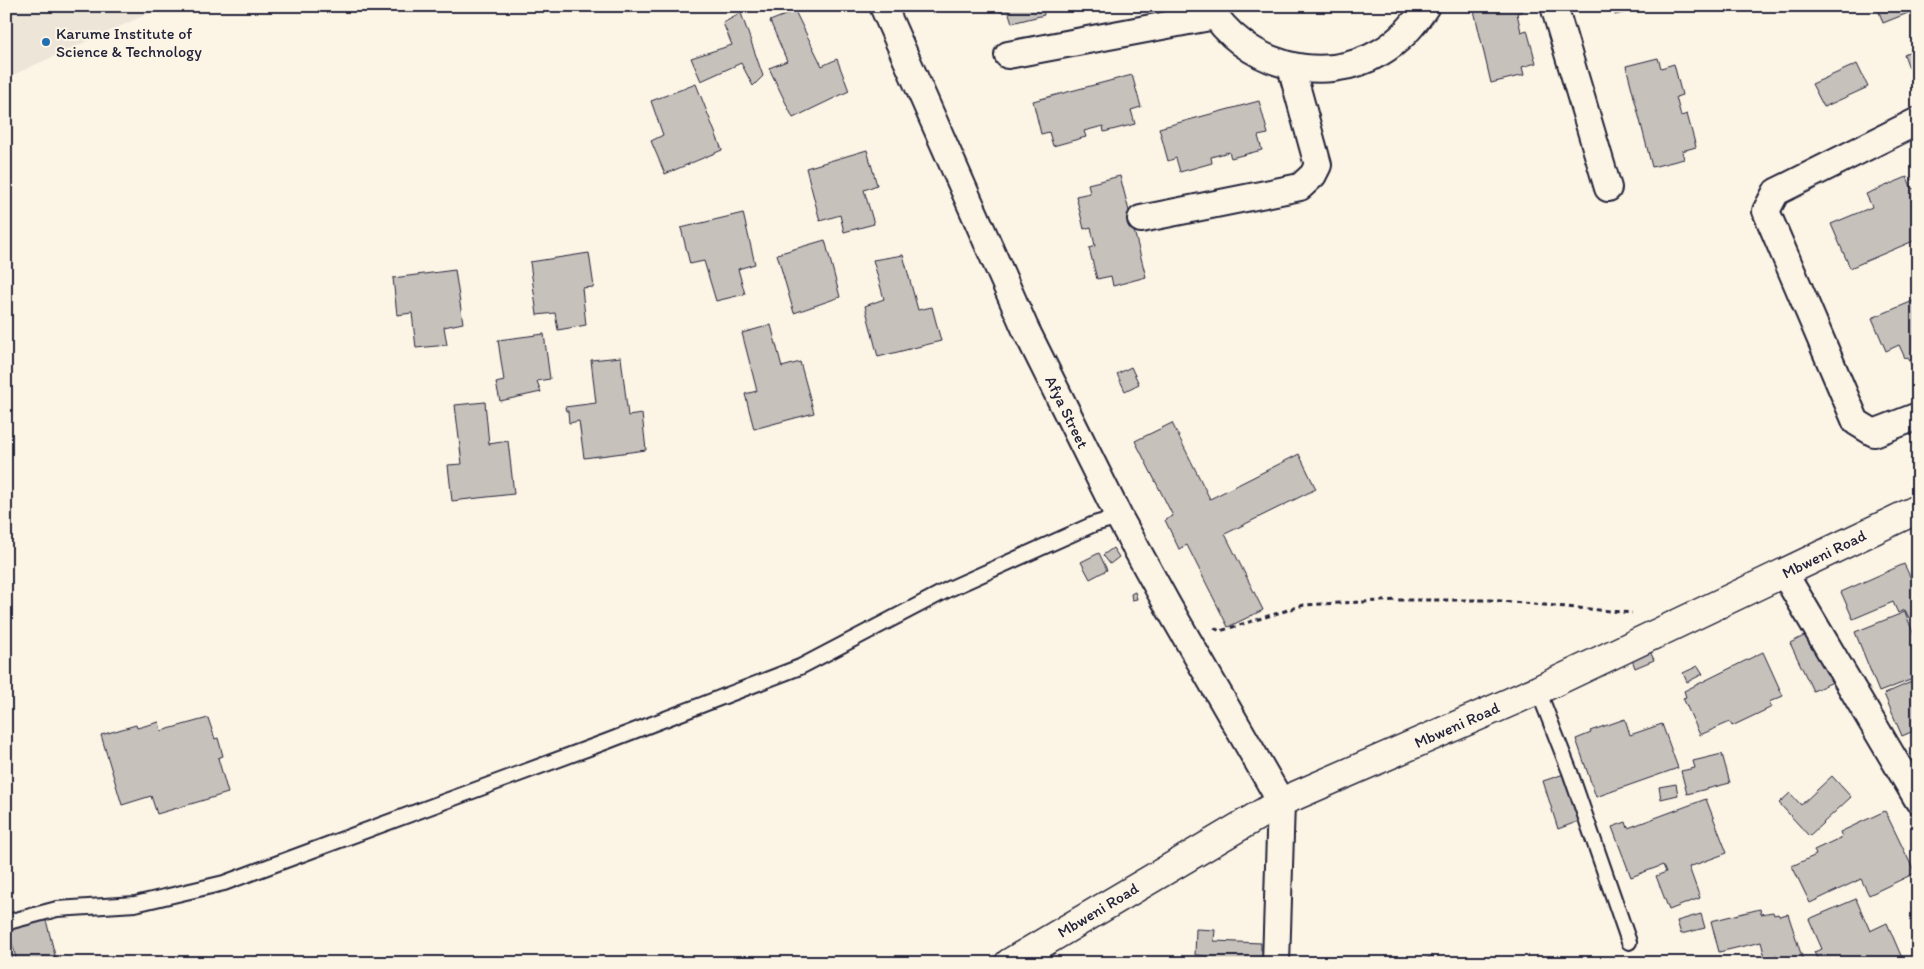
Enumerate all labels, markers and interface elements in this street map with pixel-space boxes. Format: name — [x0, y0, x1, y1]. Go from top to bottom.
place label: Karume Institute of Science & Technology — [56, 24, 202, 61]
marker: Karume Institute of Science & Technology — [40, 36, 52, 48]
street label: Afya Street — [1041, 373, 1093, 451]
street label: Mbweni Road — [1779, 525, 1869, 583]
street label: Mbweni Road — [1411, 698, 1503, 752]
street label: Mbweni Road — [1054, 878, 1142, 942]

